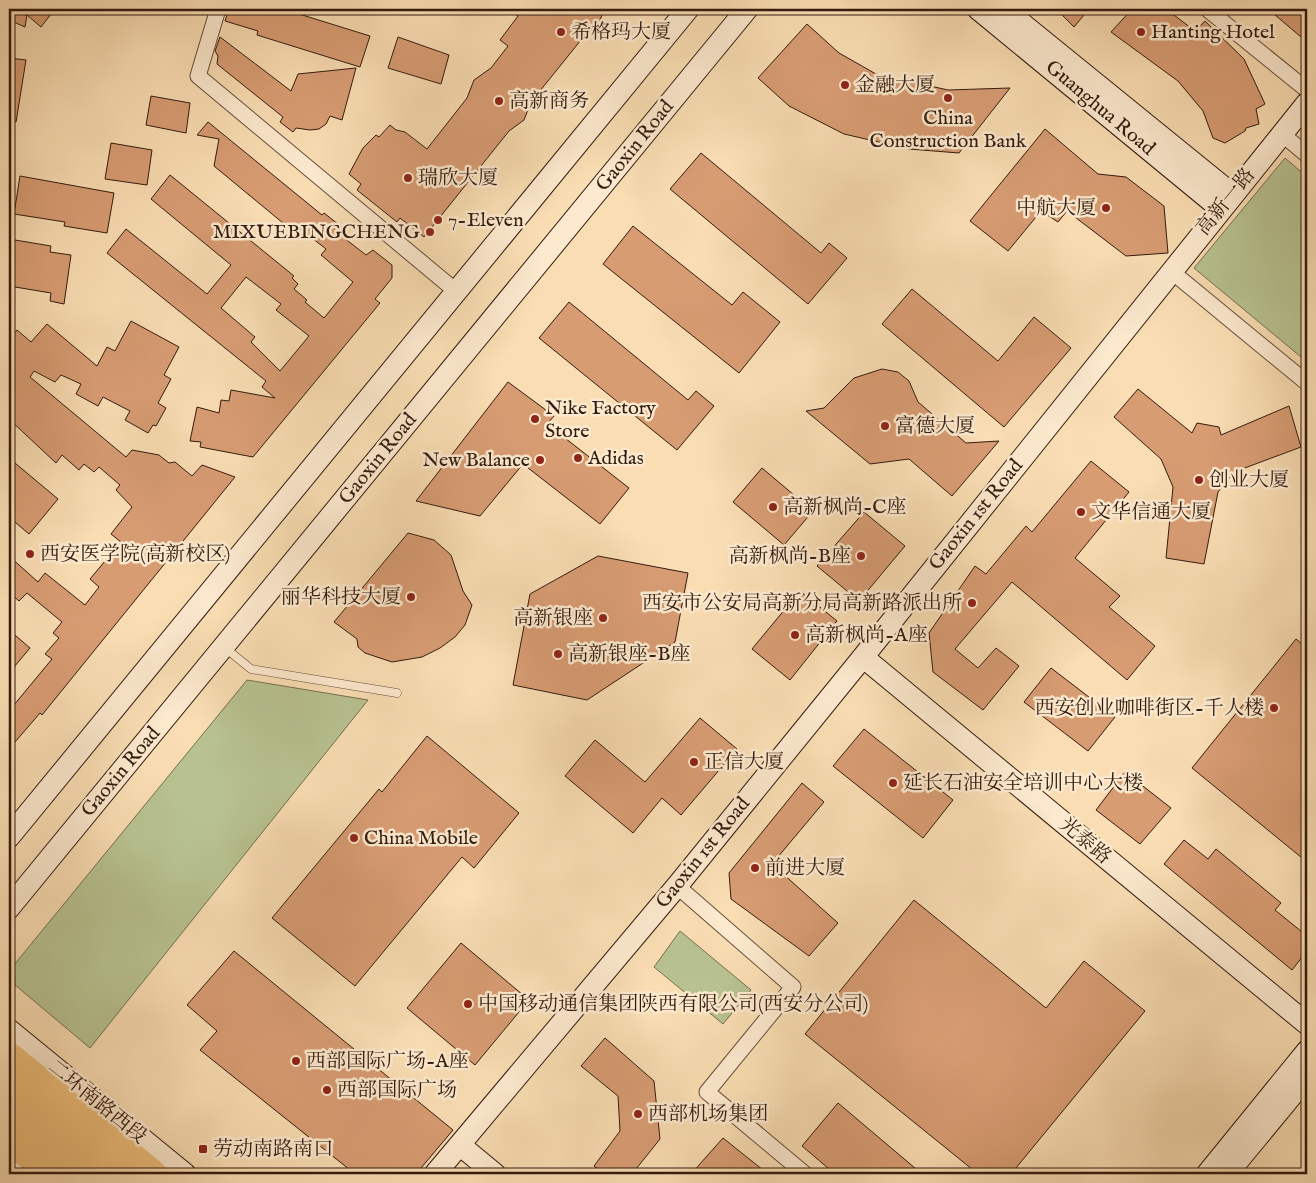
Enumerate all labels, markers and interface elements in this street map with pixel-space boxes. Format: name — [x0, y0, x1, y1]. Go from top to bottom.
place label: 希格玛大厦 — [571, 20, 671, 45]
place label: Hanting Hotel — [1151, 20, 1275, 45]
marker: 希格玛大厦 — [555, 26, 567, 38]
marker: Hanting Hotel — [1135, 26, 1147, 38]
street label: Guanghua Road — [1040, 55, 1160, 161]
place label: 金融大厦 — [855, 73, 935, 98]
marker: 金融大厦 — [839, 79, 851, 91]
place label: 高新商务 — [509, 89, 589, 114]
marker: China Construction Bank — [942, 92, 954, 104]
marker: 高新商务 — [493, 95, 505, 107]
street label: Gaoxin Road — [591, 95, 680, 197]
place label: China Construction Bank — [870, 106, 1027, 154]
street label: 高新一路 — [1191, 163, 1261, 241]
place label: 瑞欣大厦 — [418, 166, 498, 191]
marker: 瑞欣大厦 — [402, 172, 414, 184]
place label: 中航大厦 — [1016, 196, 1096, 221]
marker: 中航大厦 — [1100, 202, 1112, 214]
place label: 7-Eleven — [448, 208, 524, 233]
marker: 7-Eleven — [432, 214, 444, 226]
place label: MIXUEBINGCHENG — [213, 220, 420, 245]
marker: MIXUEBINGCHENG — [424, 226, 436, 238]
place label: Nike Factory Store — [545, 396, 656, 444]
street label: Gaoxin Road — [334, 408, 423, 510]
marker: Nike Factory Store — [529, 413, 541, 425]
place label: 富德大厦 — [895, 414, 975, 439]
marker: 富德大厦 — [879, 420, 891, 432]
place label: Adidas — [587, 446, 644, 471]
place label: New Balance — [422, 448, 530, 473]
marker: Adidas — [572, 452, 584, 464]
marker: New Balance — [534, 454, 546, 466]
street label: Gaoxin 1st Road — [923, 454, 1029, 576]
place label: 创业大厦 — [1209, 468, 1289, 493]
marker: 创业大厦 — [1193, 474, 1205, 486]
place label: 高新枫尚-C座 — [783, 495, 907, 520]
place label: 文华信通大厦 — [1091, 500, 1211, 525]
marker: 高新枫尚-C座 — [767, 501, 779, 513]
marker: 文华信通大厦 — [1075, 506, 1087, 518]
place label: 西安医学院(高新校区) — [40, 542, 230, 567]
place label: 高新枫尚-B座 — [728, 544, 851, 569]
marker: 西安医学院(高新校区) — [24, 548, 36, 560]
marker: 高新枫尚-B座 — [855, 550, 867, 562]
place label: 丽华科技大厦 — [281, 585, 401, 610]
marker: 丽华科技大厦 — [405, 591, 417, 603]
place label: 西安市公安局高新分局高新路派出所 — [642, 591, 962, 616]
marker: 西安市公安局高新分局高新路派出所 — [966, 597, 978, 609]
place label: 高新银座 — [513, 606, 593, 631]
marker: 高新银座 — [597, 612, 609, 624]
place label: 高新枫尚-A座 — [805, 623, 928, 648]
marker: 高新枫尚-A座 — [789, 629, 801, 641]
place label: 高新银座-B座 — [568, 642, 691, 667]
marker: 高新银座-B座 — [552, 648, 564, 660]
place label: 西安创业咖啡街区-千人楼 — [1035, 696, 1264, 721]
marker: 西安创业咖啡街区-千人楼 — [1268, 702, 1280, 714]
street label: Gaoxin Road — [76, 721, 166, 822]
place label: 正信大厦 — [704, 750, 784, 775]
marker: 正信大厦 — [688, 756, 700, 768]
place label: 延长石油安全培训中心大楼 — [903, 771, 1143, 796]
marker: 延长石油安全培训中心大楼 — [887, 777, 899, 789]
street label: Gaoxin 1st Road — [650, 792, 756, 914]
street label: 光泰路 — [1054, 812, 1116, 870]
place label: China Mobile — [364, 826, 478, 851]
marker: China Mobile — [348, 832, 360, 844]
place label: 前进大厦 — [765, 856, 845, 881]
marker: 前进大厦 — [749, 862, 761, 874]
place label: 中国移动通信集团陕西有限公司(西安分公司) — [478, 992, 868, 1017]
marker: 中国移动通信集团陕西有限公司(西安分公司) — [462, 998, 474, 1010]
place label: 西部国际广场-A座 — [306, 1049, 469, 1074]
street label: 二环南路西段 — [43, 1055, 151, 1149]
marker: 西部国际广场-A座 — [290, 1055, 302, 1067]
place label: 西部国际广场 — [337, 1078, 457, 1103]
marker: 西部国际广场 — [321, 1084, 333, 1096]
place label: 西部机场集团 — [648, 1102, 768, 1127]
marker: 西部机场集团 — [632, 1108, 644, 1120]
place label: 劳动南路南口 — [213, 1137, 333, 1162]
marker: 劳动南路南口 — [197, 1143, 209, 1155]

